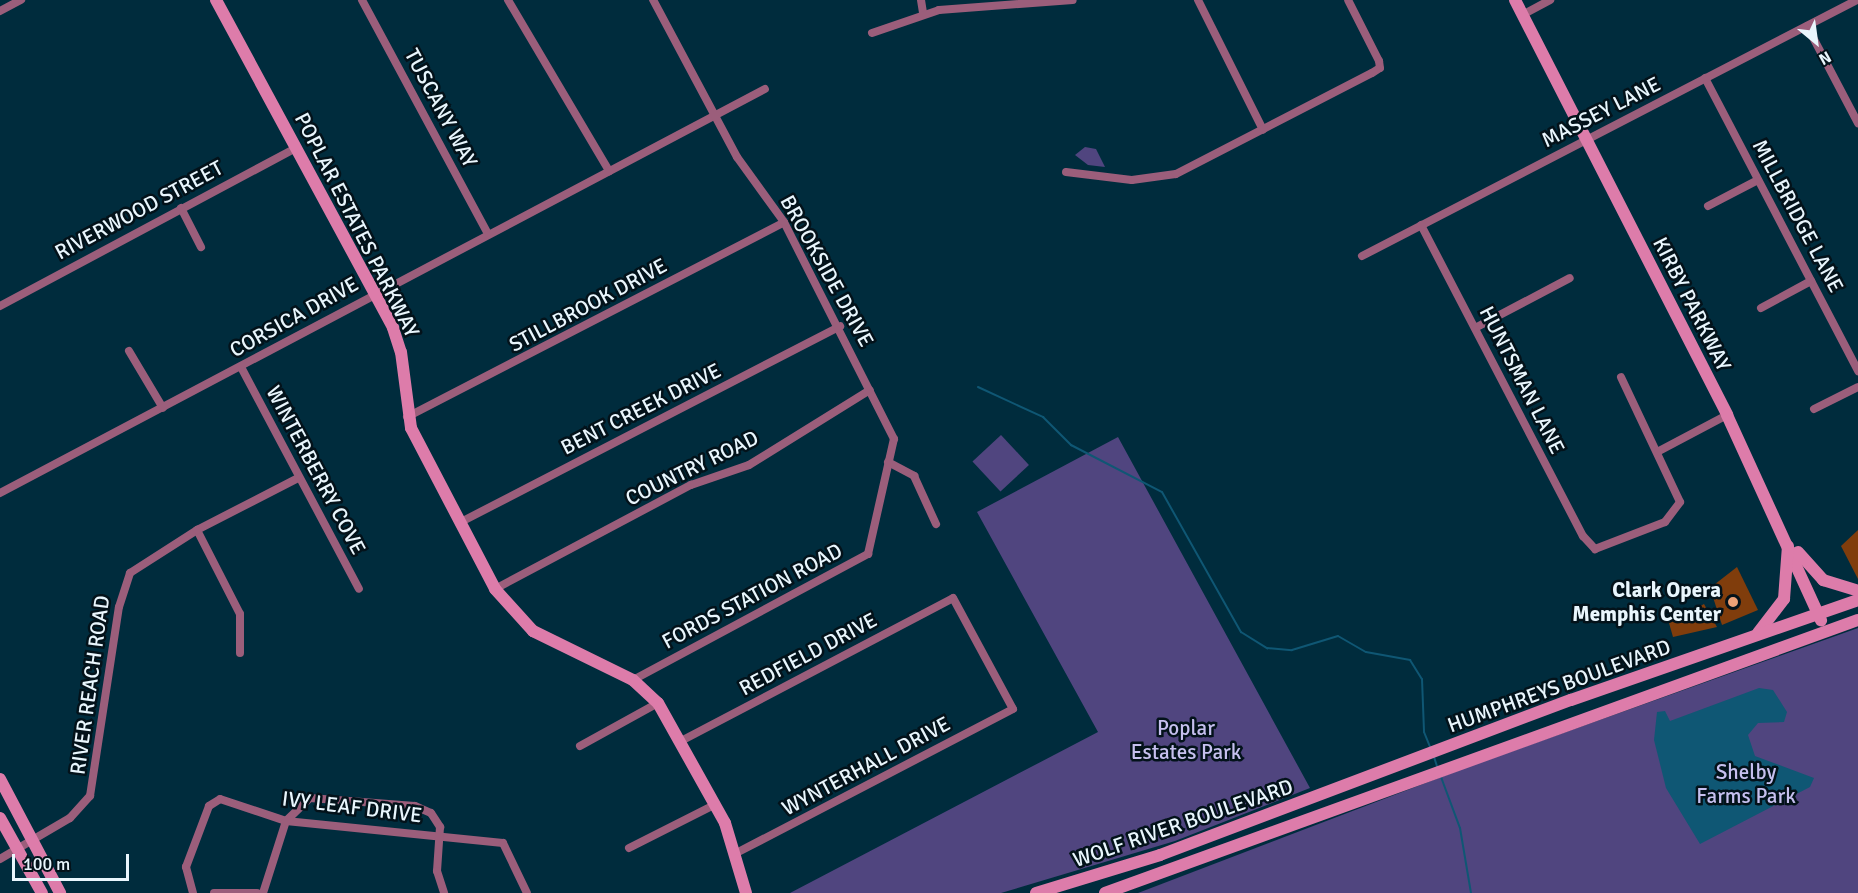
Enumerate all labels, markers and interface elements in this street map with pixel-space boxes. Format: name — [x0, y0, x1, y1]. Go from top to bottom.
north arrow — [1786, 12, 1846, 72]
street label: TUSCANY WAY — [399, 44, 483, 172]
text: N — [1815, 46, 1834, 69]
street label: MASSEY LANE — [1537, 71, 1665, 153]
street label: POPLAR ESTATES PARKWAY — [289, 108, 425, 342]
street label: MILLBRIDGE LANE — [1747, 135, 1849, 297]
street label: RIVERWOOD STREET — [51, 155, 227, 265]
street label: BROOKSIDE DRIVE — [775, 191, 879, 351]
street label: KIRBY PARKWAY — [1647, 233, 1737, 375]
street label: STILLBROOK DRIVE — [505, 253, 671, 357]
street label: CORSICA DRIVE — [225, 271, 363, 363]
street label: HUNTSMAN LANE — [1474, 302, 1570, 458]
street label: BENT CREEK DRIVE — [557, 358, 725, 460]
street label: WINTERBERRY COVE — [261, 381, 371, 559]
street label: COUNTRY ROAD — [622, 425, 762, 511]
street label: FORDS STATION ROAD — [658, 538, 846, 654]
place label: Clark Opera Memphis Center — [1572, 577, 1721, 627]
street label: RIVER REACH ROAD — [65, 594, 115, 776]
marker: Clark Opera Memphis Center — [1726, 595, 1740, 609]
street label: REDFIELD DRIVE — [735, 607, 881, 701]
street label: HUMPHREYS BOULEVARD — [1444, 634, 1674, 738]
street label: WYNTERHALL DRIVE — [778, 711, 954, 821]
park label: Poplar Estates Park — [1131, 715, 1241, 765]
park label: Shelby Farms Park — [1696, 759, 1796, 809]
street label: WOLF RIVER BOULEVARD — [1070, 773, 1296, 873]
street label: IVY LEAF DRIVE — [281, 786, 423, 828]
scale bar — [15, 842, 132, 880]
text: 100 m — [23, 853, 70, 875]

